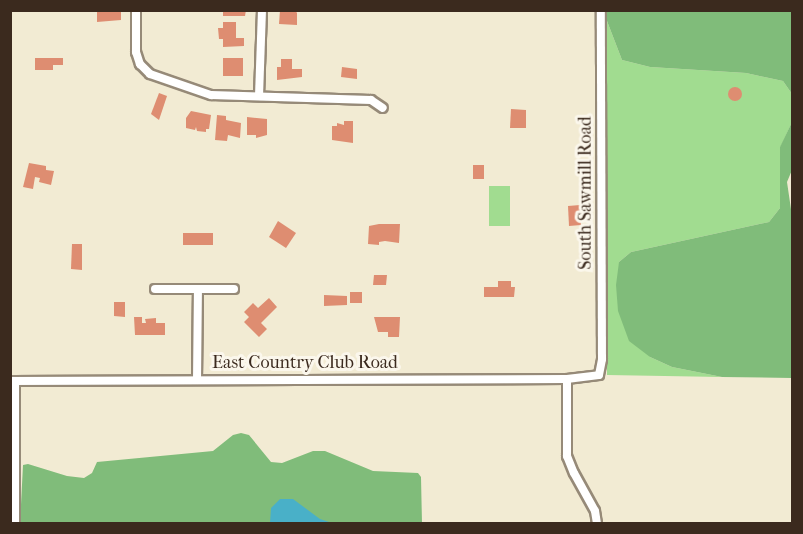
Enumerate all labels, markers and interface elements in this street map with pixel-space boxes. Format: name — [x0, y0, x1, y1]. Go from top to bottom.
street label: South Sawmill Road — [575, 116, 597, 270]
street label: East Country Club Road — [212, 352, 398, 374]

